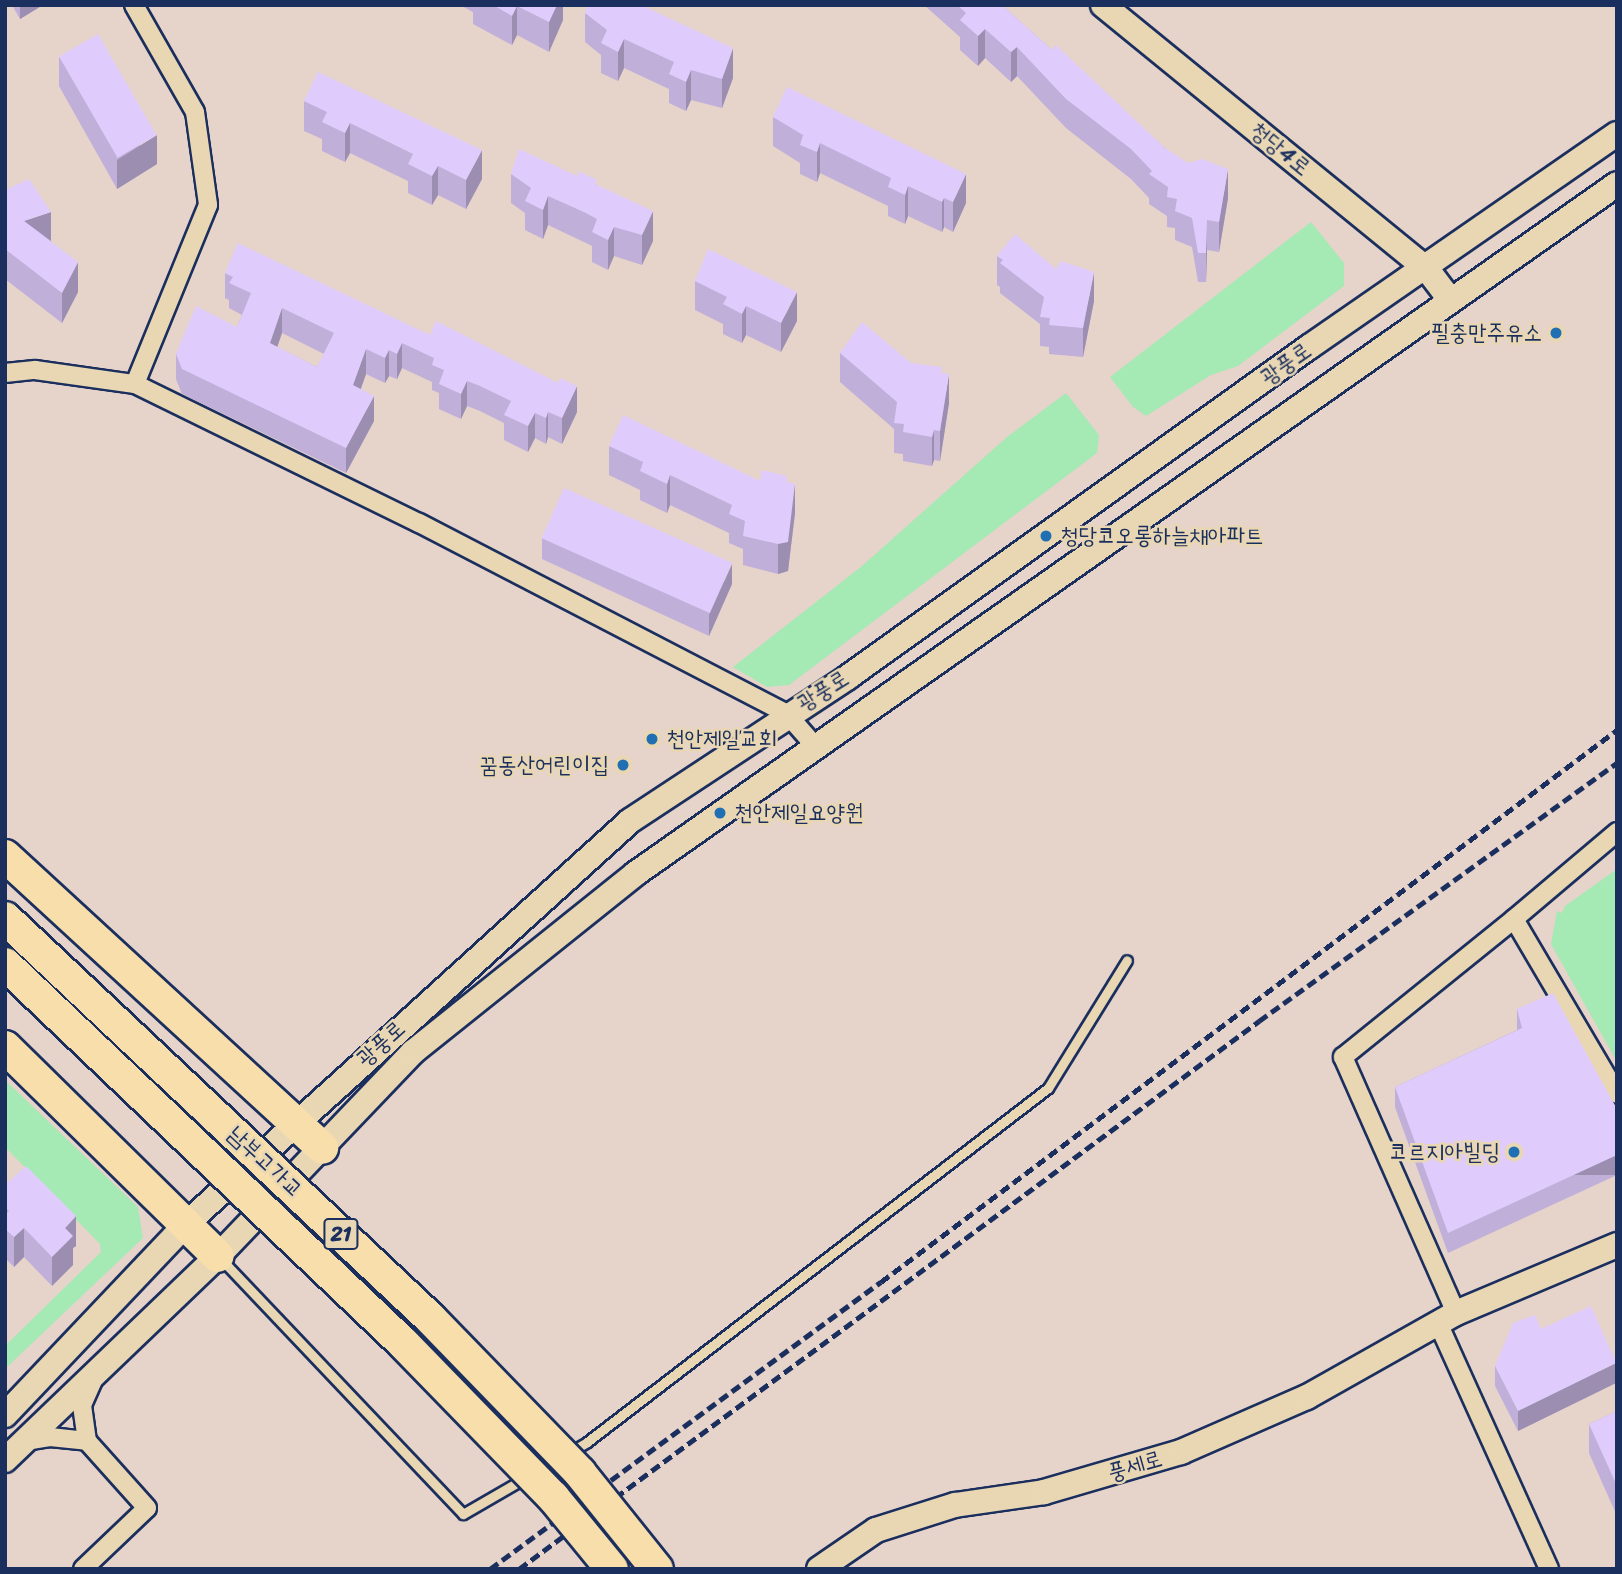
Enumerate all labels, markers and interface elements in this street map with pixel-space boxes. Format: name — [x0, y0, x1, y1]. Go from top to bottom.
street label: 청당4로 — [1244, 116, 1316, 182]
place label: 필충만주유소 — [1431, 319, 1542, 347]
marker: 필충만주유소 — [1548, 325, 1564, 341]
street label: 광풍로 — [1255, 337, 1317, 391]
place label: 청당코오롱하늘채아파트 — [1060, 522, 1264, 550]
marker: 청당코오롱하늘채아파트 — [1038, 528, 1054, 544]
street label: 광풍로 — [792, 665, 854, 717]
place label: 천안제일교회 — [666, 725, 777, 753]
marker: 천안제일교회 — [644, 731, 660, 747]
place label: 꿈동산어린이집 — [479, 751, 609, 779]
marker: 꿈동산어린이집 — [615, 757, 631, 773]
place label: 천안제일요양원 — [734, 799, 864, 827]
marker: 천안제일요양원 — [712, 805, 728, 821]
street label: 광풍로 — [351, 1015, 411, 1073]
street label: 남부고가교 — [222, 1120, 308, 1204]
place label: 코르지아빌딩 — [1389, 1138, 1500, 1166]
marker: 코르지아빌딩 — [1506, 1144, 1522, 1160]
road number: 21 — [322, 1216, 360, 1252]
street label: 풍세로 — [1105, 1445, 1165, 1487]

